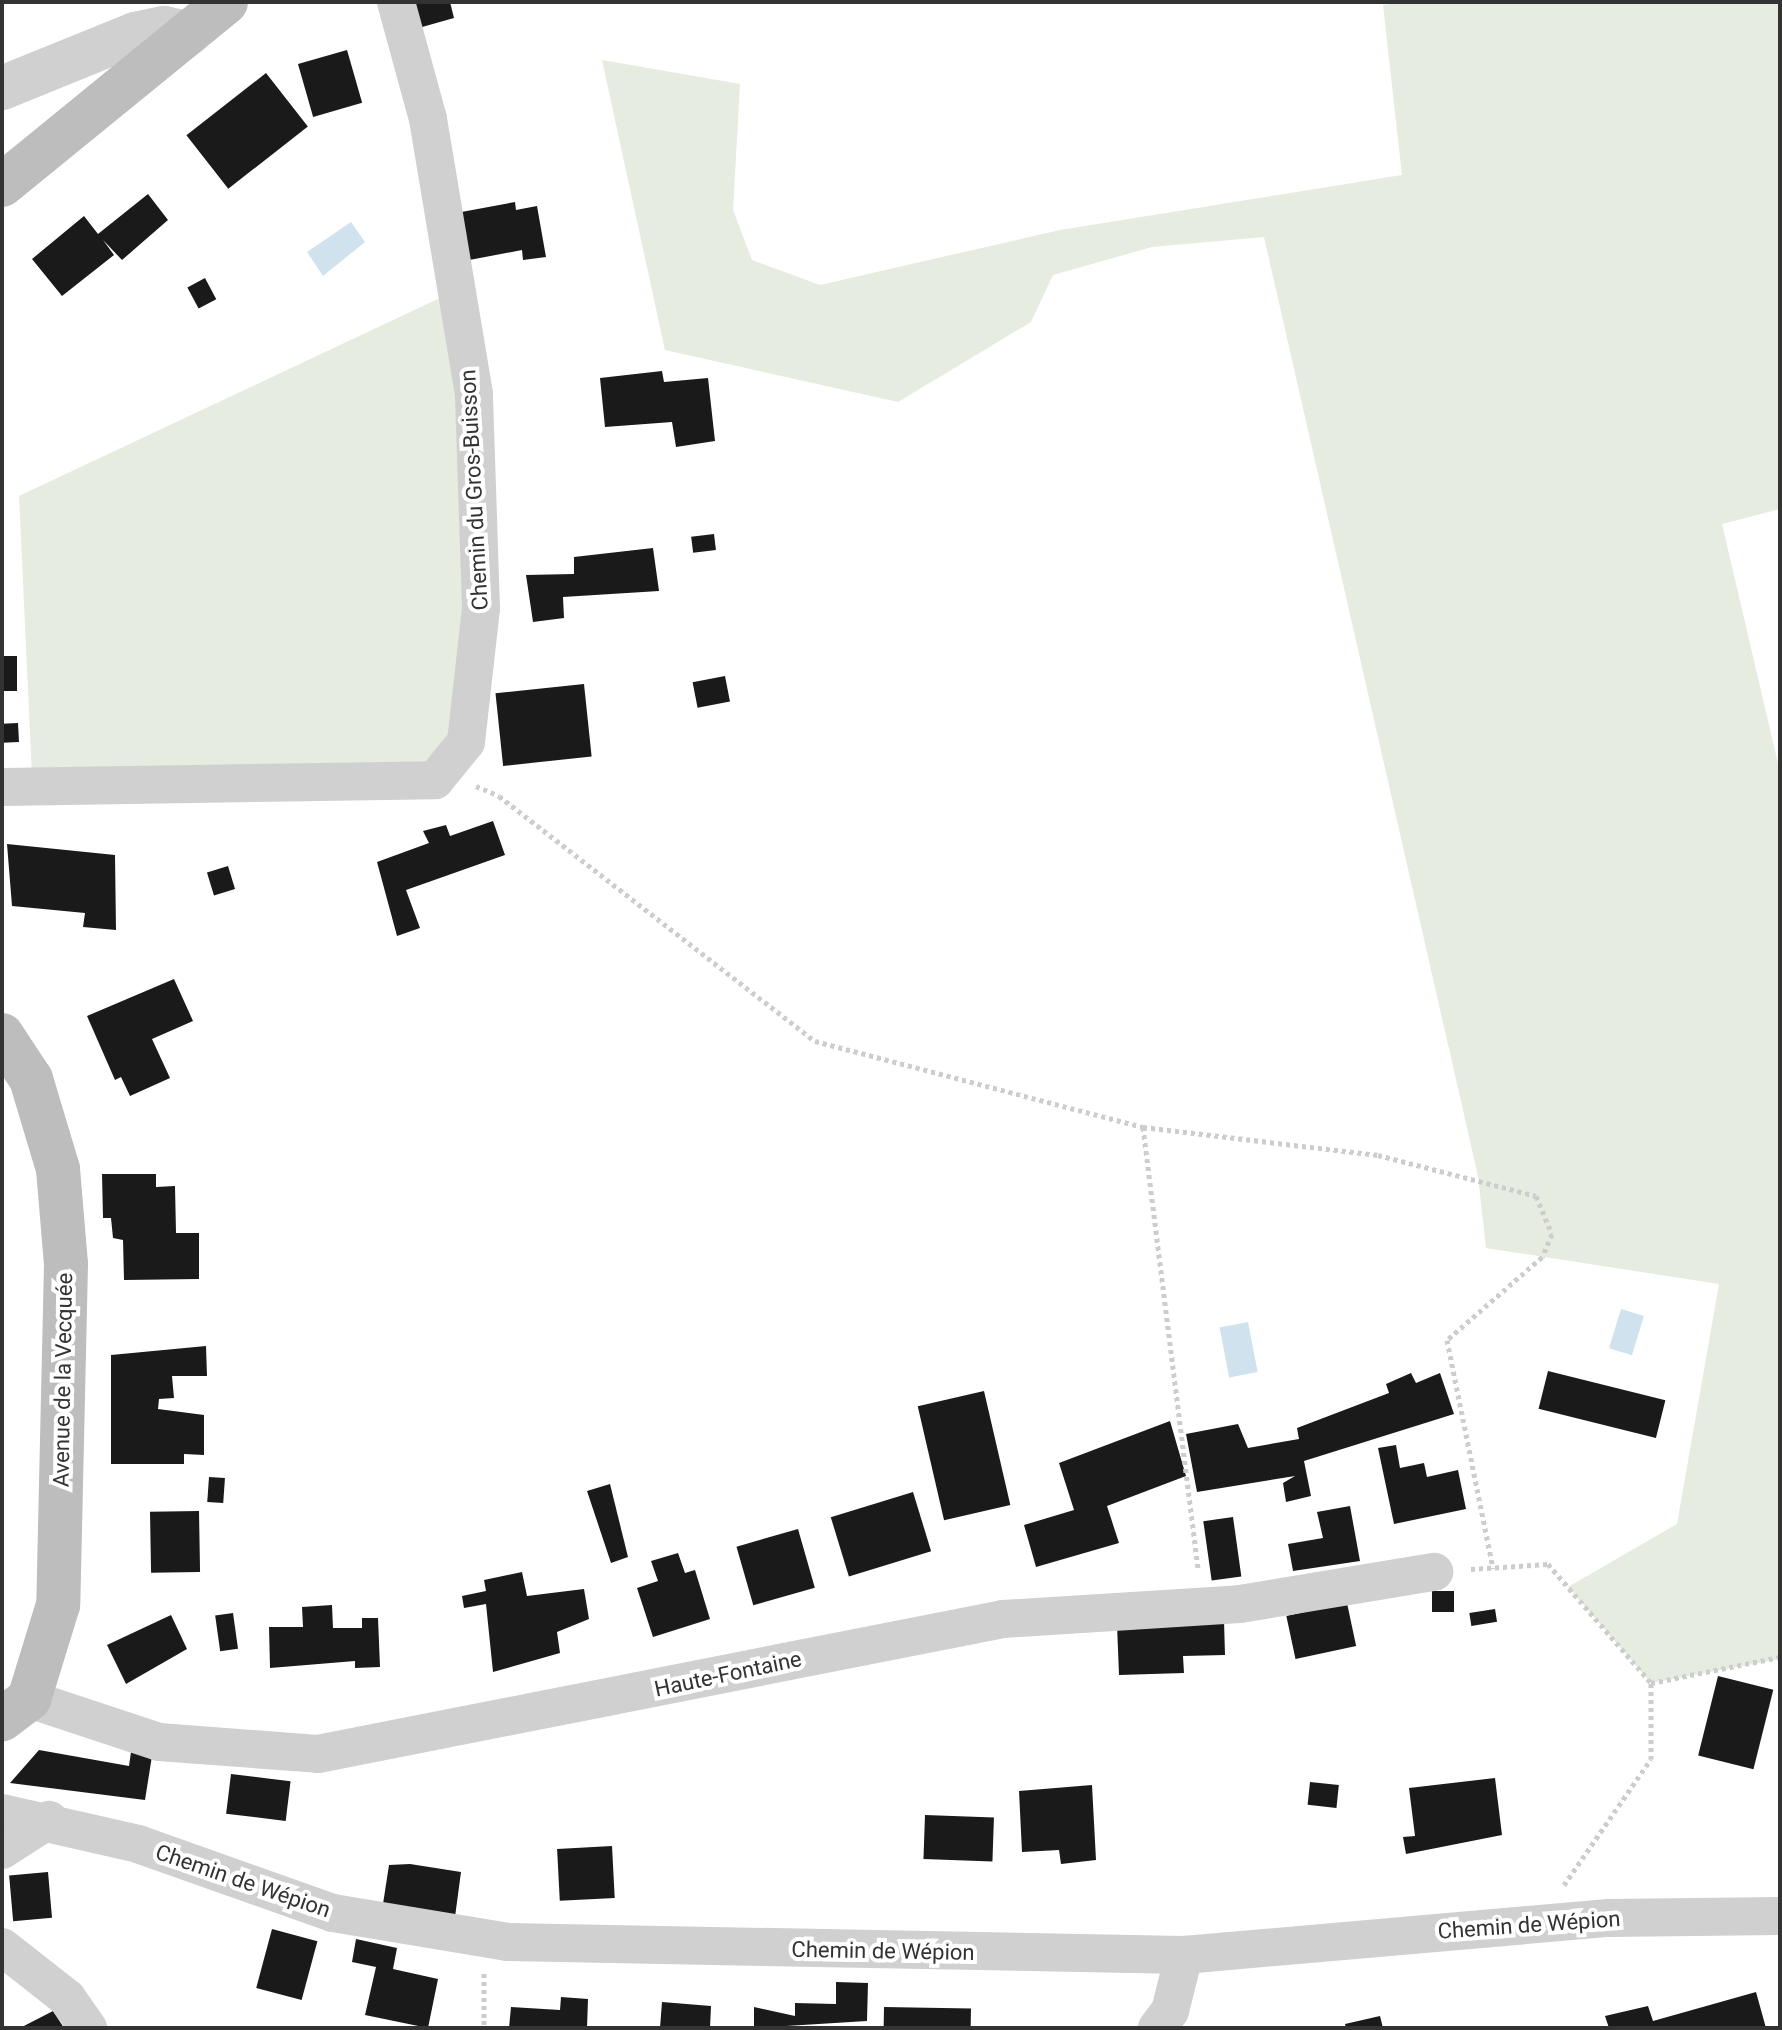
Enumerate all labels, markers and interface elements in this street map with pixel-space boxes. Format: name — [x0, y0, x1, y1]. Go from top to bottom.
street label: Chemin du Gros-Buisson — [455, 369, 493, 611]
street label: Avenue de la Vecquée — [48, 1273, 78, 1487]
street label: Haute-Fontaine — [652, 1646, 804, 1702]
street label: Chemin de Wépion — [152, 1839, 334, 1923]
street label: Chemin de Wépion — [1437, 1905, 1621, 1945]
street label: Chemin de Wépion — [791, 1936, 975, 1966]

